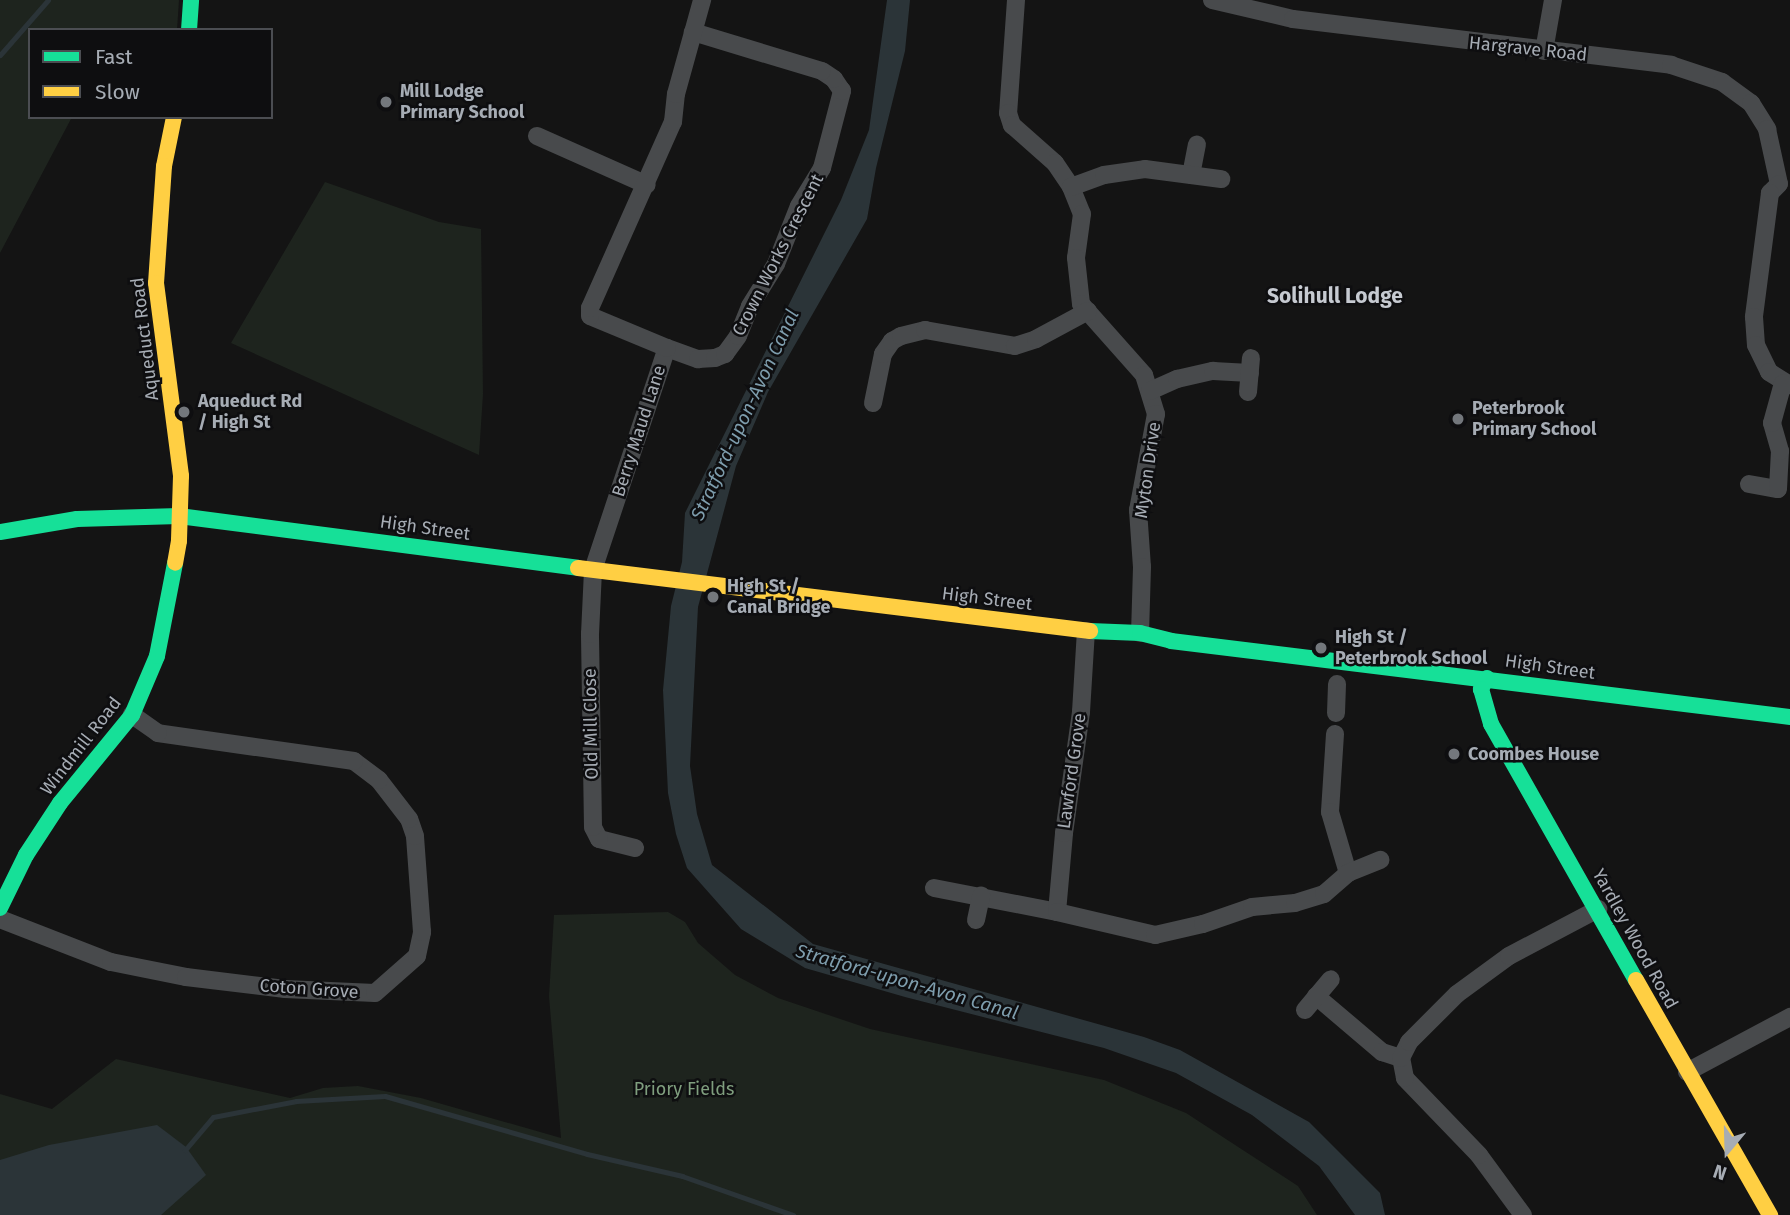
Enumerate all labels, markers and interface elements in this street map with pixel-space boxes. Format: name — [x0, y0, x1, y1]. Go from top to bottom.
legend — [28, 28, 273, 119]
street label: Hargrave Road — [1468, 32, 1588, 66]
text: Fast — [95, 44, 133, 70]
text: Slow — [95, 79, 140, 105]
place label: Mill Lodge Primary School — [400, 81, 524, 124]
marker: Mill Lodge Primary School — [378, 94, 394, 110]
street label: Crown Works Crescent — [728, 170, 828, 340]
street label: Aqueduct Road — [127, 276, 163, 402]
district label: Solihull Lodge — [1267, 283, 1403, 309]
water label: Stratford-upon-Avon Canal — [686, 306, 804, 524]
street label: Berry Maud Lane — [608, 363, 670, 499]
place label: Aqueduct Rd / High St — [198, 391, 302, 434]
place label: Peterbrook Primary School — [1472, 398, 1596, 440]
marker: Aqueduct Rd / High St — [176, 404, 192, 420]
marker: Peterbrook Primary School — [1450, 411, 1466, 427]
street label: Myton Drive — [1131, 420, 1165, 520]
street label: High Street — [379, 511, 471, 545]
place label: High St / Canal Bridge — [727, 576, 830, 618]
street label: High Street — [941, 583, 1033, 615]
marker: High St / Canal Bridge — [705, 589, 721, 605]
place label: High St / Peterbrook School — [1335, 627, 1487, 670]
marker: High St / Peterbrook School — [1313, 640, 1329, 656]
street label: High Street — [1504, 650, 1596, 684]
street label: Old Mill Close — [579, 668, 603, 780]
street label: Windmill Road — [36, 693, 126, 799]
street label: Lawford Grove — [1053, 712, 1091, 830]
place label: Coombes House — [1468, 743, 1599, 765]
marker: Coombes House — [1446, 746, 1462, 762]
street label: Yardley Wood Road — [1588, 865, 1682, 1013]
water label: Stratford-upon-Avon Canal — [793, 939, 1021, 1025]
street label: Coton Grove — [259, 975, 359, 1003]
park label: Priory Fields — [634, 1078, 734, 1100]
north arrow — [1692, 1117, 1762, 1187]
text: N — [1710, 1159, 1730, 1185]

